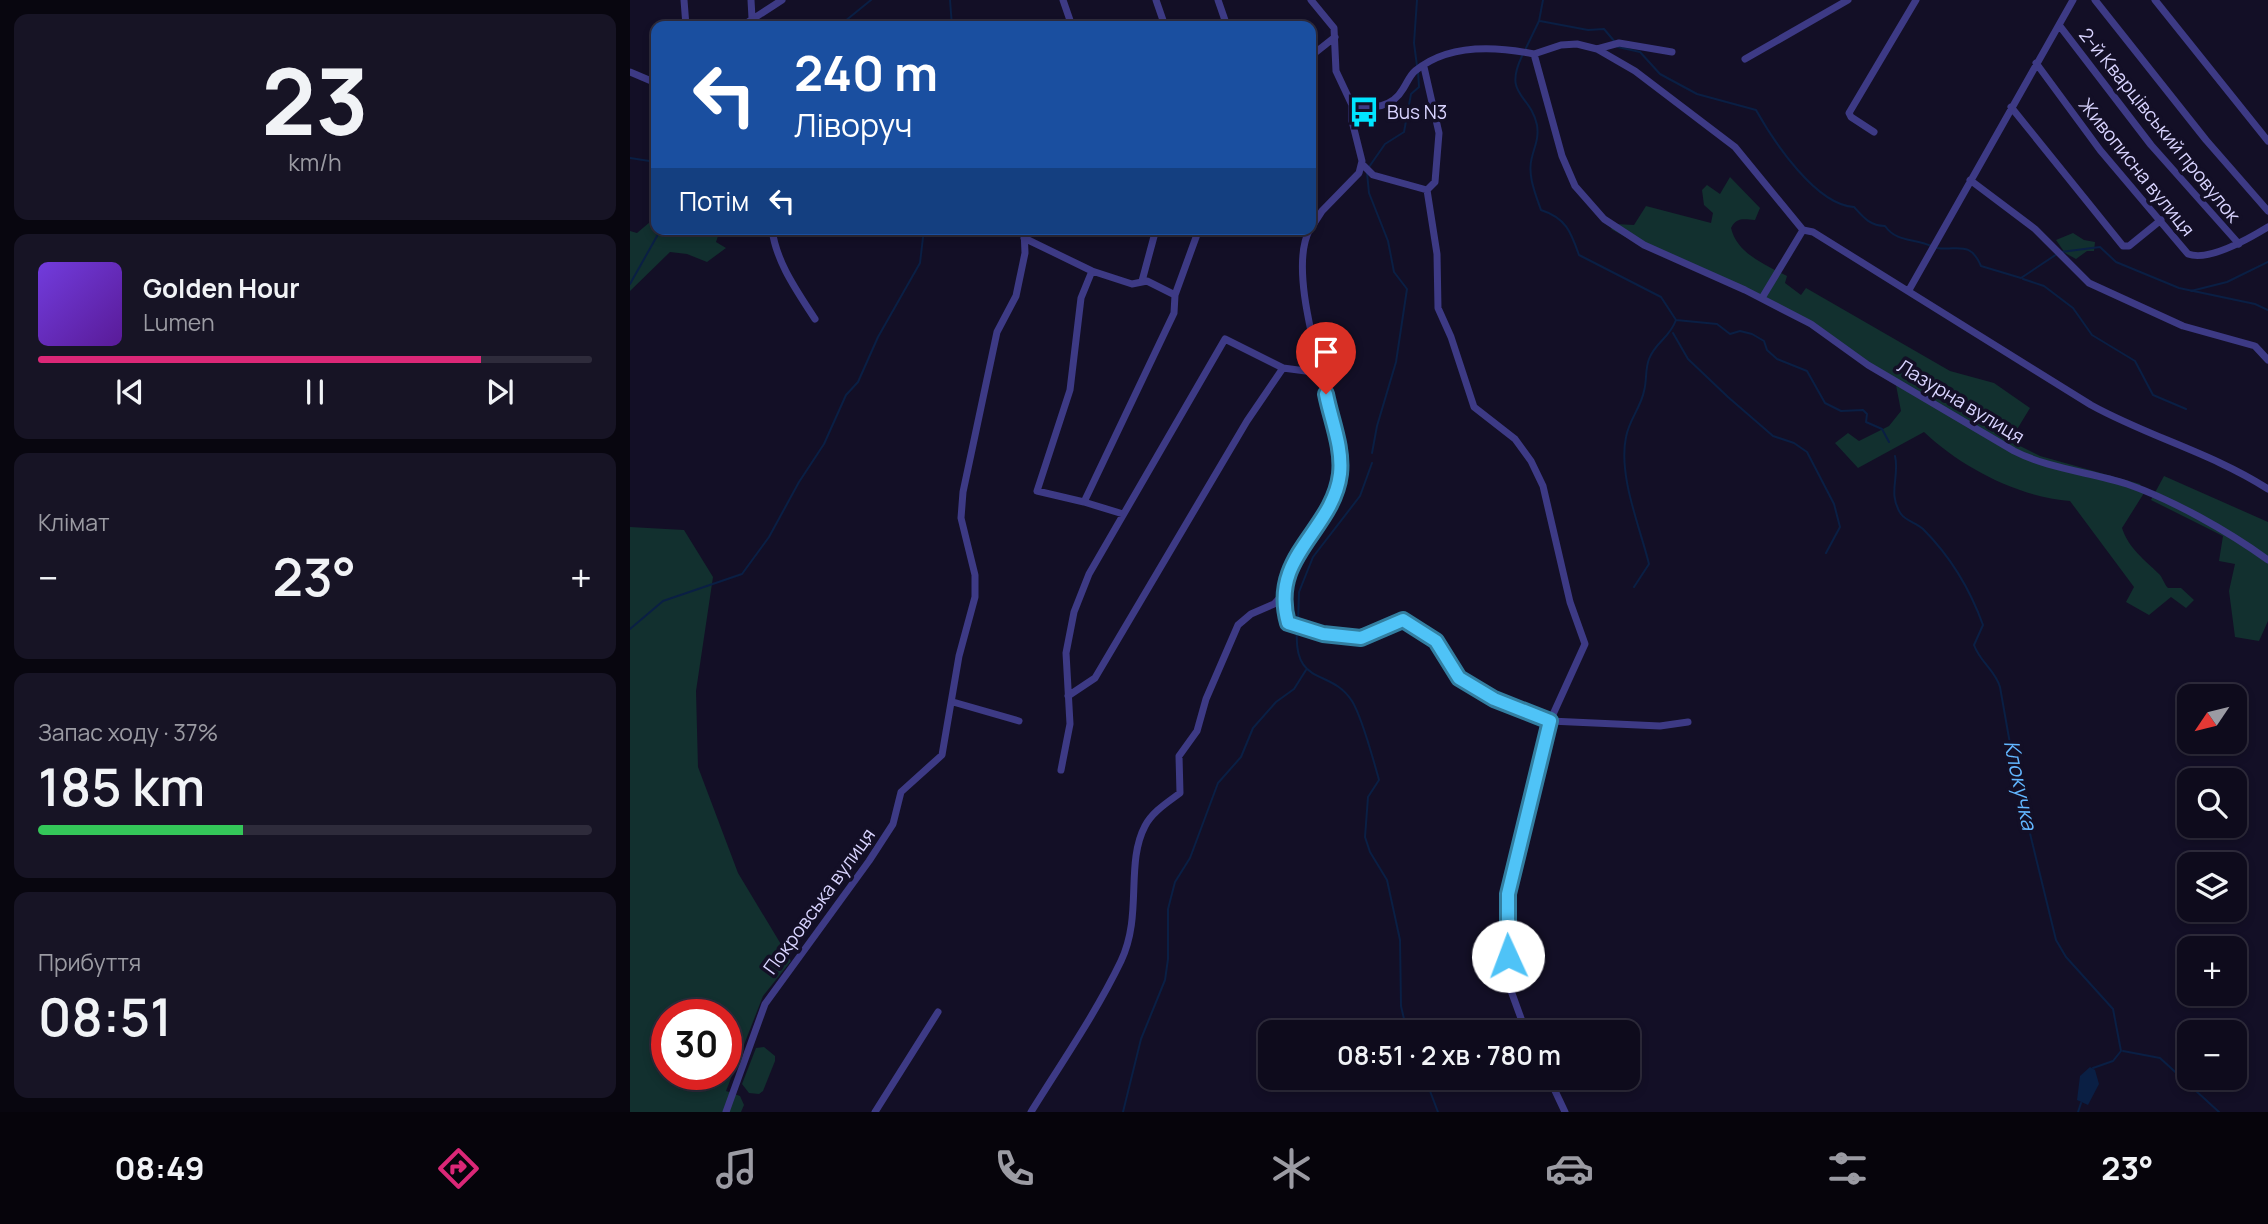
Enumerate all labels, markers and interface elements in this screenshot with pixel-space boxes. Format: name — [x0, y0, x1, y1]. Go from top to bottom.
street label: 2-й Кварцівський провулок — [2073, 22, 2247, 228]
text: 23 — [261, 38, 369, 162]
text: 240 m — [794, 39, 938, 106]
icon: left — [679, 49, 770, 140]
street label: Живописна вулиця — [2073, 93, 2201, 241]
bus stop icon: Bus N3 — [1347, 95, 1381, 129]
place label: Bus N3 — [1387, 99, 1447, 125]
text: Ліворуч — [794, 103, 913, 147]
text: km/h — [288, 146, 342, 178]
icon: left — [763, 182, 801, 220]
text: Потім — [679, 183, 749, 219]
text: Golden Hour — [143, 270, 300, 306]
text: Lumen — [143, 306, 215, 338]
pin — [1296, 322, 1356, 394]
icon: arrive — [1307, 333, 1345, 371]
street label: Лазурна вулиця — [1893, 353, 2029, 449]
icon: previous — [111, 373, 149, 411]
icon: pause — [296, 373, 334, 411]
icon: next — [481, 373, 519, 411]
text: Клімат — [38, 506, 110, 538]
text: 23° — [272, 541, 356, 612]
text: − — [38, 551, 59, 603]
text: + — [570, 551, 592, 603]
north arrow — [2177, 684, 2247, 754]
map controls — [2177, 684, 2247, 1090]
text: Запас ходу · 37% — [38, 716, 218, 748]
water label: Клокучка — [1998, 737, 2044, 834]
text: 185 km — [38, 751, 205, 822]
button: search — [2177, 768, 2247, 838]
street label: Покровська вулиця — [757, 823, 881, 979]
button: layers — [2177, 852, 2247, 922]
position arrow — [1471, 919, 1545, 993]
button: + — [2177, 936, 2247, 1006]
text: Прибуття — [38, 946, 141, 978]
text: 08:51 — [38, 981, 172, 1052]
speed limit sign: 30 — [651, 999, 742, 1090]
button: − — [2177, 1020, 2247, 1090]
text: 08:51 · 2 хв · 780 m — [1337, 1037, 1561, 1073]
icon: directions — [434, 1144, 483, 1193]
icon: music — [712, 1144, 761, 1193]
icon: phone — [990, 1144, 1039, 1193]
icon: climate — [1267, 1144, 1316, 1193]
icon: car — [1545, 1144, 1594, 1193]
icon: filters — [1823, 1144, 1872, 1193]
text: 08:49 — [114, 1146, 205, 1190]
text: 23° — [2101, 1146, 2153, 1190]

